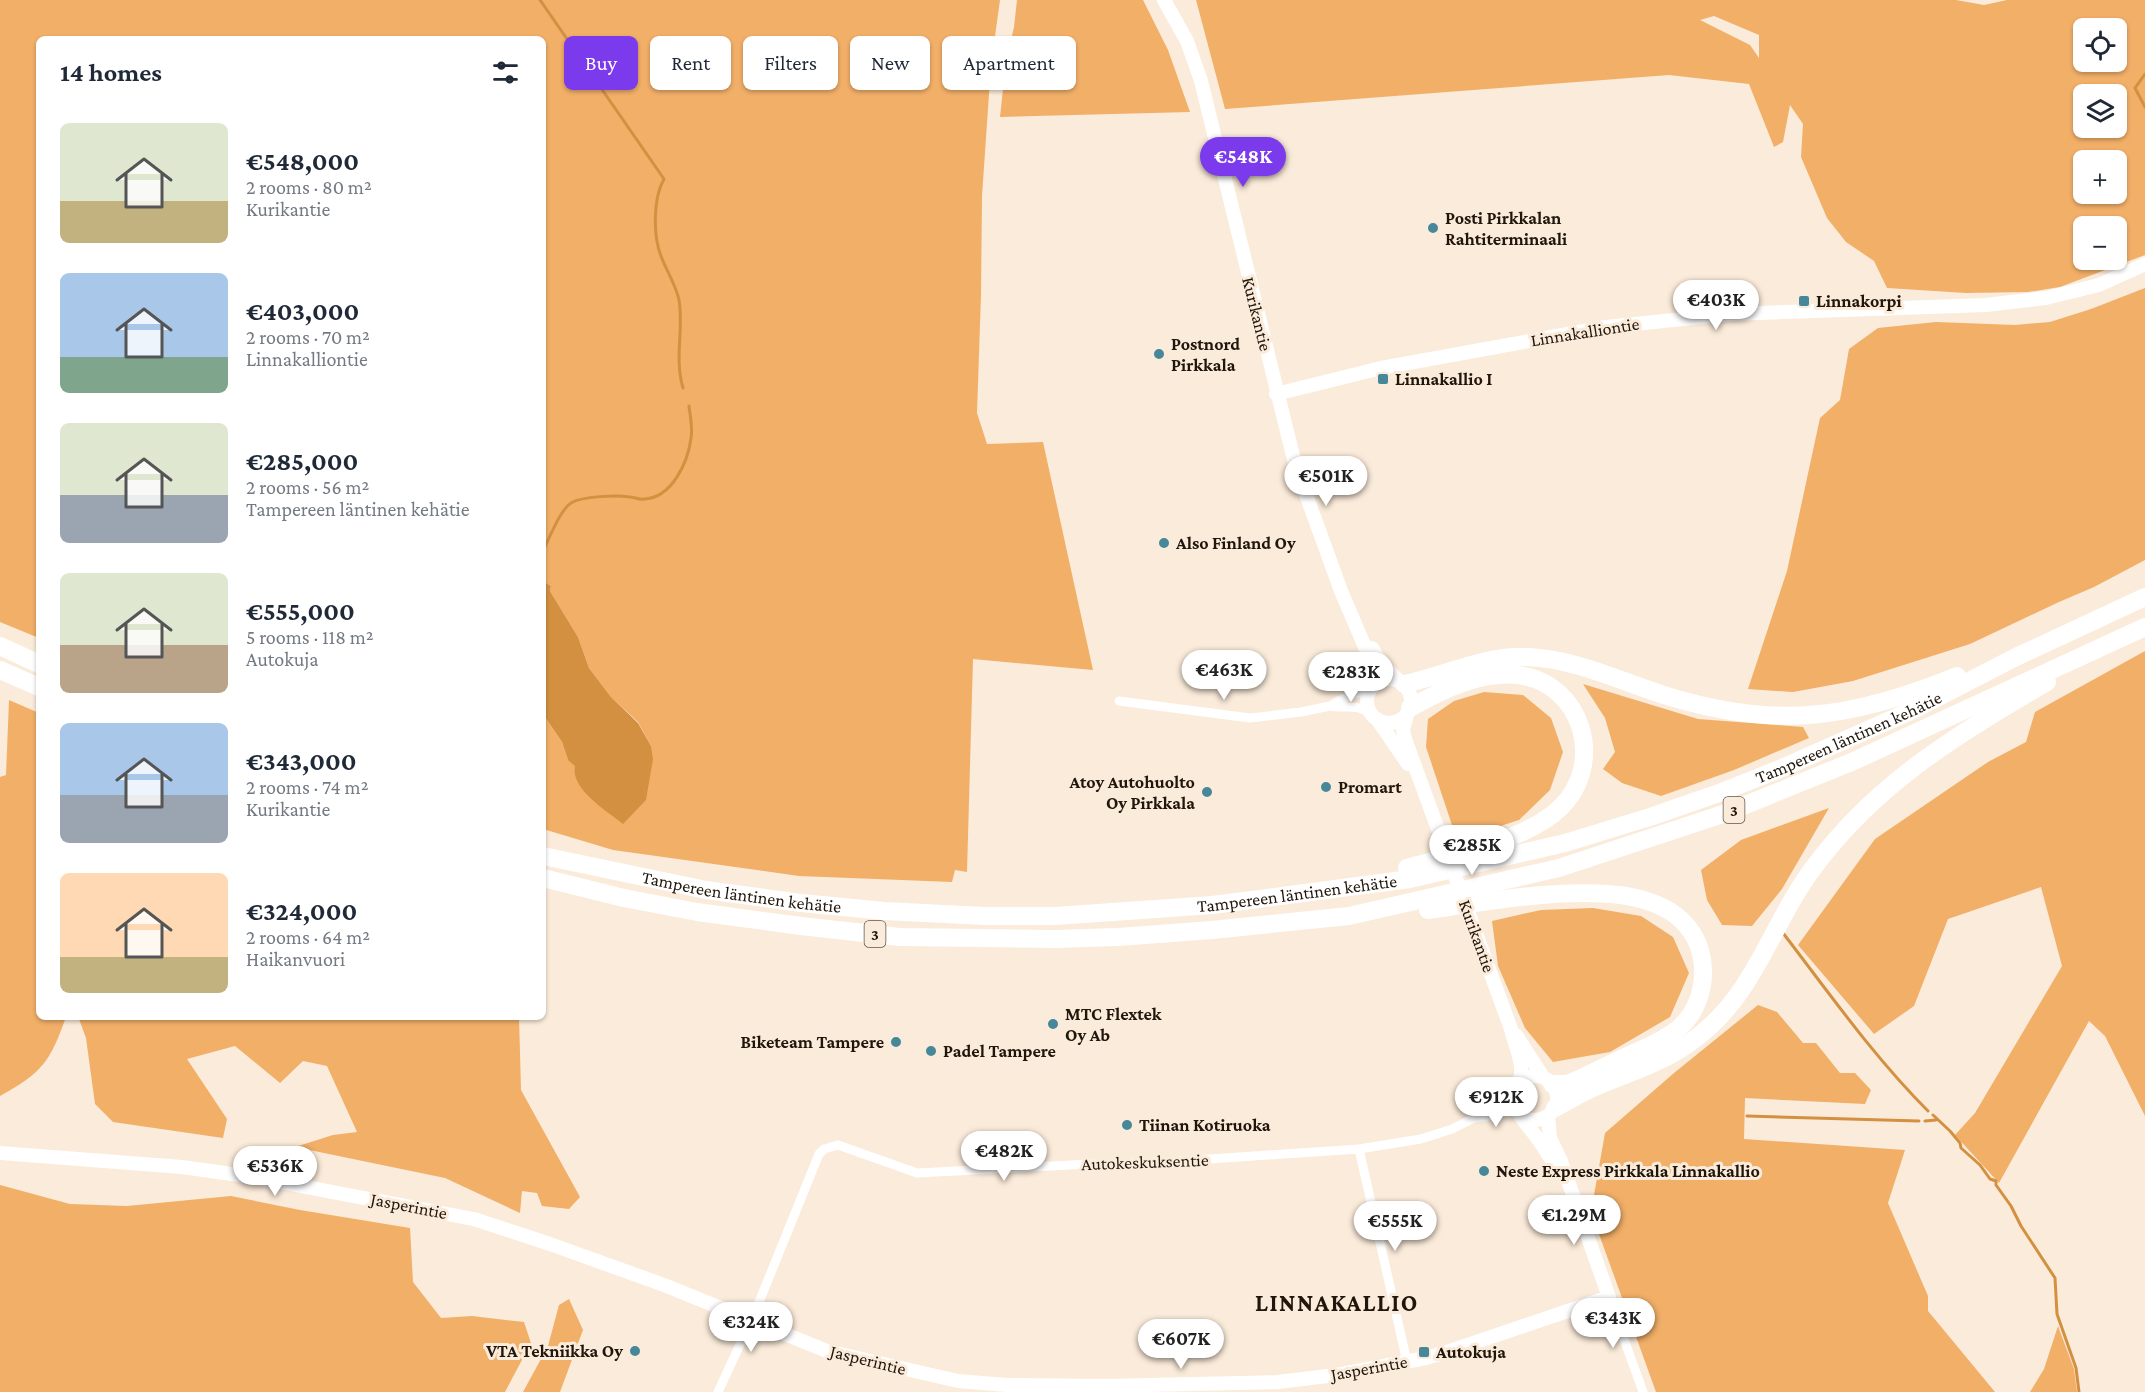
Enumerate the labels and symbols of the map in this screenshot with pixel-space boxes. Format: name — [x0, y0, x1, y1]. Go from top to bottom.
pin: €548K — [1201, 137, 1285, 188]
place label: Posti Pirkkalan Rahtiterminaali — [1445, 208, 1568, 249]
marker: Posti Pirkkalan Rahtiterminaali — [1426, 221, 1440, 235]
street label: Kurikantie — [1238, 275, 1276, 353]
pin: €403K — [1674, 280, 1758, 331]
place label: Linnakorpi — [1816, 291, 1902, 311]
marker: Linnakorpi — [1797, 294, 1811, 308]
street label: Linnakalliontie — [1529, 314, 1641, 350]
place label: Postnord Pirkkala — [1171, 334, 1240, 375]
marker: Postnord Pirkkala — [1152, 347, 1166, 361]
place label: Linnakallio I — [1395, 369, 1492, 389]
marker: Linnakallio I — [1376, 372, 1390, 386]
pin: €501K — [1284, 456, 1368, 507]
place label: Also Finland Oy — [1175, 533, 1296, 553]
marker: Also Finland Oy — [1157, 536, 1171, 550]
pin: €463K — [1182, 650, 1266, 701]
pin: €283K — [1309, 652, 1393, 703]
street label: Tampereen läntinen kehätie — [1753, 687, 1945, 787]
place label: Atoy Autohuolto Oy Pirkkala — [1069, 772, 1195, 813]
place label: Promart — [1338, 777, 1402, 797]
marker: Promart — [1319, 780, 1333, 794]
marker: Atoy Autohuolto Oy Pirkkala — [1200, 785, 1214, 799]
road number: 3 — [1724, 797, 1744, 823]
pin: €285K — [1430, 825, 1514, 876]
street label: Tampereen läntinen kehätie — [640, 867, 842, 917]
street label: Tampereen läntinen kehätie — [1196, 871, 1398, 916]
street label: Kurikantie — [1455, 897, 1499, 975]
road number: 3 — [864, 921, 886, 947]
place label: MTC Flextek Oy Ab — [1065, 1004, 1162, 1045]
marker: MTC Flextek Oy Ab — [1046, 1017, 1060, 1031]
place label: Biketeam Tampere — [741, 1032, 884, 1052]
marker: Biketeam Tampere — [889, 1035, 903, 1049]
place label: Padel Tampere — [943, 1041, 1056, 1061]
marker: Padel Tampere — [924, 1044, 938, 1058]
pin: €912K — [1454, 1077, 1538, 1128]
place label: Tiinan Kotiruoka — [1139, 1115, 1271, 1135]
marker: Tiinan Kotiruoka — [1120, 1118, 1134, 1132]
pin: €482K — [962, 1131, 1046, 1182]
pin: €536K — [233, 1146, 317, 1197]
street label: Autokeskuksentie — [1081, 1150, 1209, 1174]
place label: Neste Express Pirkkala Linnakallio — [1496, 1161, 1760, 1181]
marker: Neste Express Pirkkala Linnakallio — [1477, 1164, 1491, 1178]
street label: Jasperintie — [367, 1188, 449, 1223]
pin: €1.29M — [1525, 1195, 1623, 1246]
pin: €555K — [1353, 1201, 1437, 1252]
district label: LINNAKALLIO — [1255, 1289, 1419, 1316]
pin: €343K — [1571, 1298, 1655, 1349]
pin: €324K — [709, 1302, 793, 1353]
pin: €607K — [1139, 1319, 1223, 1370]
street label: Jasperintie — [826, 1340, 908, 1379]
place label: VTA Tekniikka Oy — [485, 1341, 623, 1361]
place label: Autokuja — [1435, 1342, 1506, 1363]
marker: VTA Tekniikka Oy — [628, 1344, 642, 1358]
marker: Autokuja — [1417, 1345, 1431, 1359]
street label: Jasperintie — [1327, 1351, 1409, 1385]

